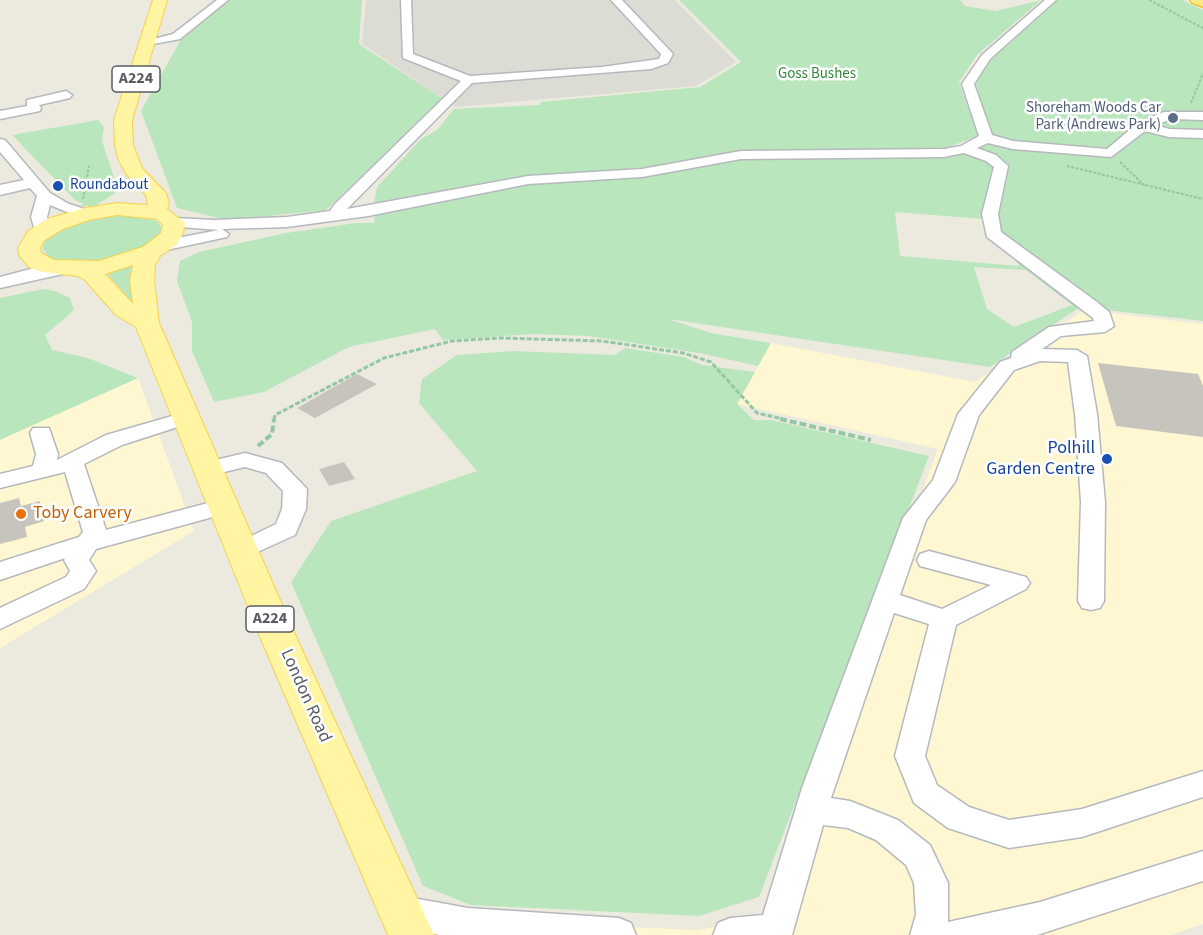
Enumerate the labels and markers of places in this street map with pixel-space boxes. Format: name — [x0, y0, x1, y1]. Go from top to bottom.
place label: Shoreham Woods Car Park (Andrews Park) — [1026, 100, 1161, 135]
marker: Shoreham Woods Car Park (Andrews Park) — [1166, 111, 1180, 125]
place label: Roundabout — [70, 177, 148, 195]
marker: Roundabout — [51, 179, 65, 193]
place label: Polhill Garden Centre — [986, 438, 1095, 480]
marker: Polhill Garden Centre — [1100, 452, 1114, 466]
place label: Toby Carvery — [33, 503, 132, 525]
marker: Toby Carvery — [14, 507, 28, 521]

